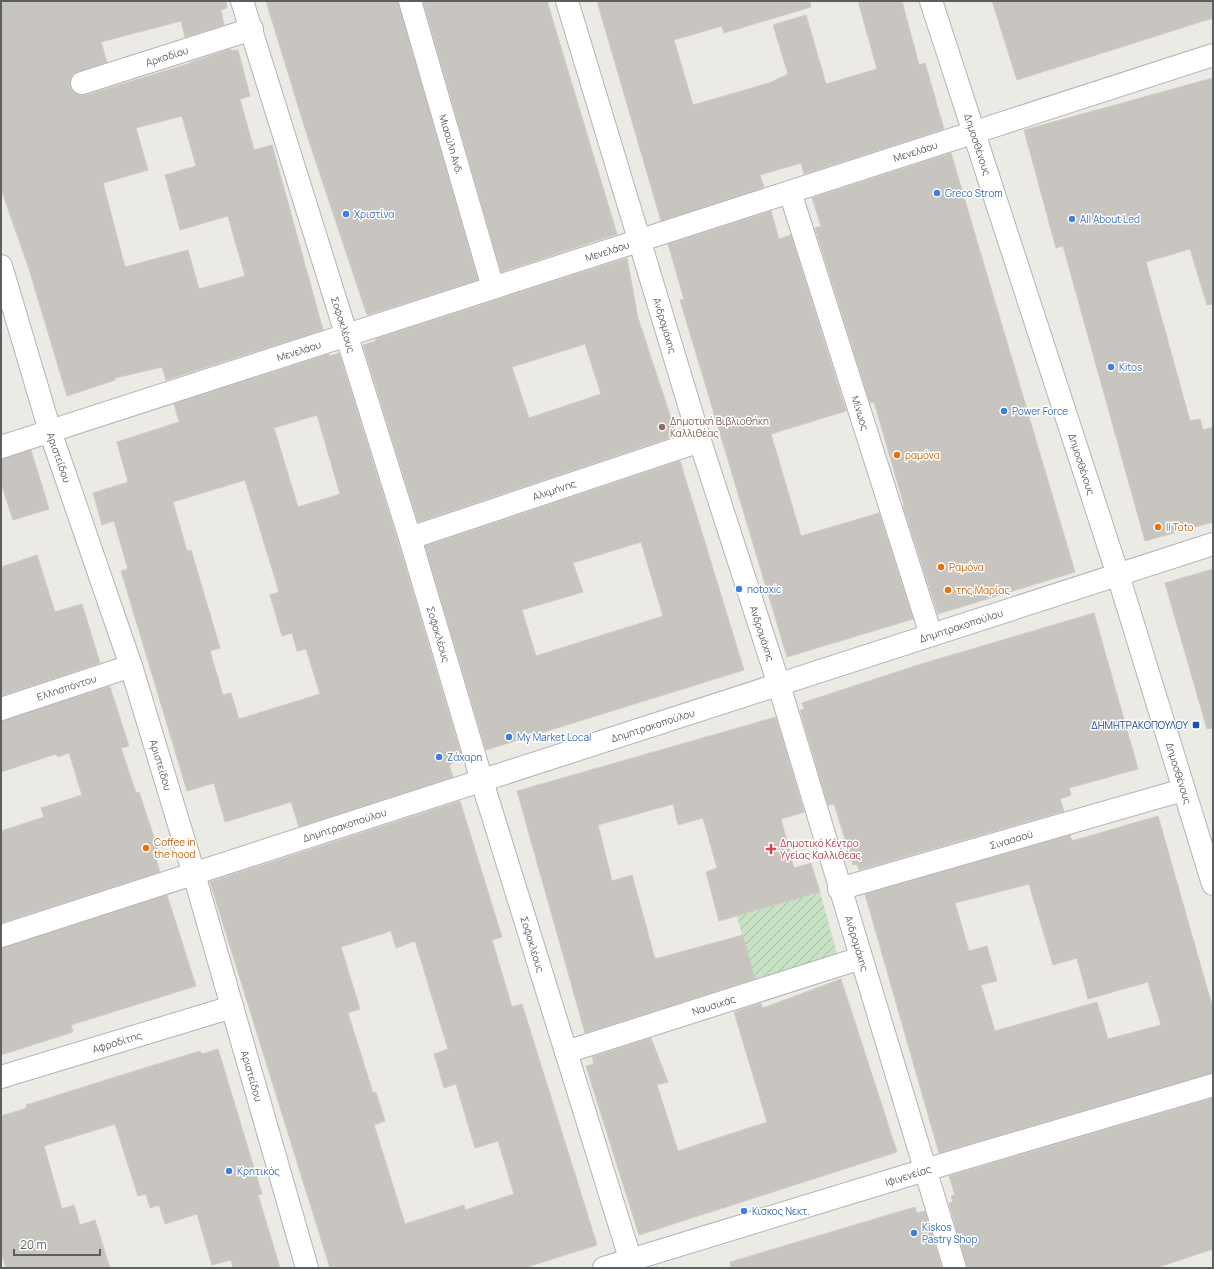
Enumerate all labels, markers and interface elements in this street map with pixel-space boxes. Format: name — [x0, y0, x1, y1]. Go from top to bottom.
street label: Αρκαδίου — [144, 43, 190, 69]
street label: Μιαούλη Ανδ. — [436, 112, 467, 176]
street label: Δημοσθένους — [961, 112, 994, 178]
street label: Μενελάου — [891, 137, 940, 165]
place label: Greco Strom — [945, 186, 1003, 200]
marker: Greco Strom — [932, 188, 942, 198]
place label: Χριστίνα — [354, 207, 394, 221]
marker: Χριστίνα — [341, 209, 351, 219]
place label: All About Led — [1080, 212, 1140, 226]
marker: All About Led — [1067, 214, 1077, 224]
street label: Μενελάου — [583, 237, 631, 265]
street label: Σοφοκλέους — [328, 295, 359, 355]
street label: Ανδρομάχης — [650, 296, 680, 356]
street label: Μενελάου — [275, 337, 323, 364]
place label: Kitos — [1119, 360, 1142, 374]
marker: Kitos — [1106, 362, 1116, 372]
street label: Μίνωος — [848, 394, 873, 433]
place label: Power Force — [1012, 404, 1068, 418]
marker: Power Force — [999, 406, 1009, 416]
place label: Δημοτική Βιβλιοθήκη Καλλιθέας — [670, 414, 769, 440]
marker: Δημοτική Βιβλιοθήκη Καλλιθέας — [657, 422, 667, 432]
street label: Αριστείδου — [44, 430, 74, 485]
street label: Δημοσθένους — [1065, 431, 1099, 497]
place label: ραμόνα — [905, 448, 940, 462]
marker: ραμόνα — [892, 450, 902, 460]
street label: Αλκμήνης — [531, 476, 578, 504]
place label: Il Toto — [1166, 520, 1194, 534]
marker: Il Toto — [1153, 522, 1163, 532]
place label: Ραμόνα — [949, 560, 984, 574]
marker: Ραμόνα — [936, 562, 946, 572]
place label: notoxic — [747, 582, 782, 596]
place label: της Μαρίας — [956, 583, 1010, 597]
marker: notoxic — [734, 584, 744, 594]
marker: της Μαρίας — [943, 585, 953, 595]
street label: Σοφοκλέους — [424, 604, 454, 664]
street label: Ανδρομάχης — [747, 604, 778, 663]
street label: Δημητρακοπούλου — [917, 605, 1005, 646]
street label: Ελλησπόντου — [35, 671, 98, 704]
street label: Δημητρακοπούλου — [609, 705, 697, 745]
place label: ΔΗΜΗΤΡΑΚΟΠΟΥΛΟΥ — [1091, 718, 1188, 732]
marker: ΔΗΜΗΤΡΑΚΟΠΟΥΛΟΥ — [1191, 720, 1201, 730]
place label: My Market Local — [517, 730, 591, 744]
marker: My Market Local — [504, 732, 514, 742]
street label: Αριστείδου — [147, 738, 175, 792]
street label: Δημοσθένους — [1163, 740, 1195, 806]
place label: Ζάχαρη — [447, 750, 482, 764]
marker: Ζάχαρη — [434, 752, 444, 762]
street label: Δημητρακοπούλου — [301, 805, 388, 845]
street label: Σινασσού — [988, 827, 1034, 852]
place label: Coffee in the hood — [154, 835, 196, 861]
place label: Δημοτικό Κέντρο Υγείας Καλλιθέας — [780, 836, 862, 862]
marker: Coffee in the hood — [141, 843, 151, 853]
marker: Δημοτικό Κέντρο Υγείας Καλλιθέας — [765, 843, 777, 855]
street label: Σοφοκλέους — [517, 914, 548, 974]
street label: Ανδρομάχης — [842, 914, 872, 973]
street label: Ναυσικάς — [690, 991, 738, 1018]
street label: Αφροδίτης — [90, 1028, 144, 1056]
street label: Αριστείδου — [238, 1049, 266, 1103]
street label: Ιφιγενείας — [883, 1161, 933, 1189]
place label: Κρητικός — [237, 1164, 280, 1178]
marker: Κρητικός — [224, 1166, 234, 1176]
place label: Κισκος Νεκτ. — [752, 1204, 810, 1218]
marker: Κισκος Νεκτ. — [739, 1206, 749, 1216]
place label: Kiskos Pastry Shop — [922, 1220, 977, 1246]
marker: Kiskos Pastry Shop — [909, 1228, 919, 1238]
scale bar — [14, 1231, 100, 1257]
text: 20 m — [20, 1236, 47, 1253]

